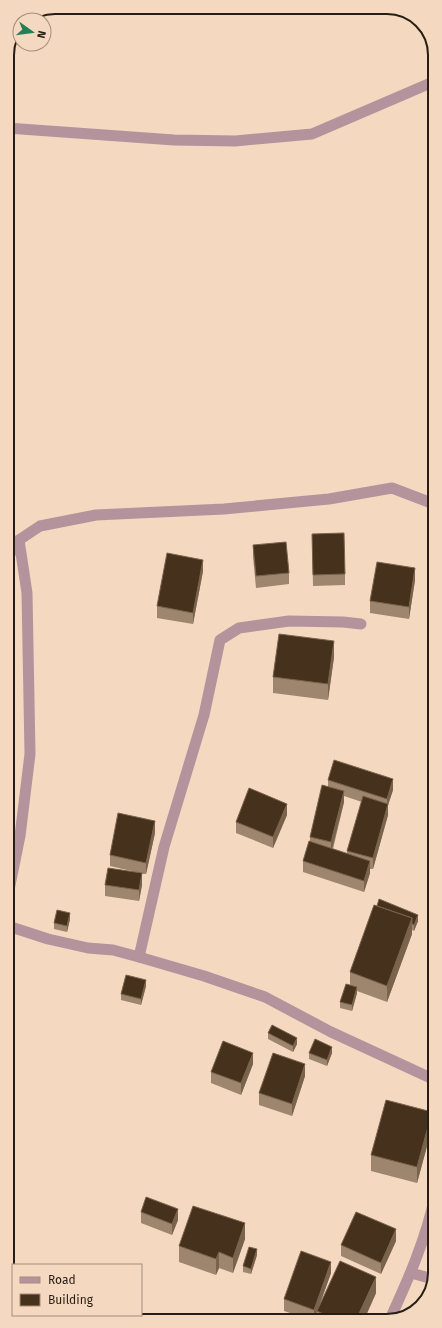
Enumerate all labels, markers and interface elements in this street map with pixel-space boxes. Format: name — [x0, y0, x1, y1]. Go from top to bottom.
north arrow — [12, 12, 52, 52]
text: N — [34, 29, 48, 39]
legend — [12, 1264, 142, 1316]
text: Road — [48, 1273, 76, 1287]
text: Building — [48, 1293, 94, 1307]

